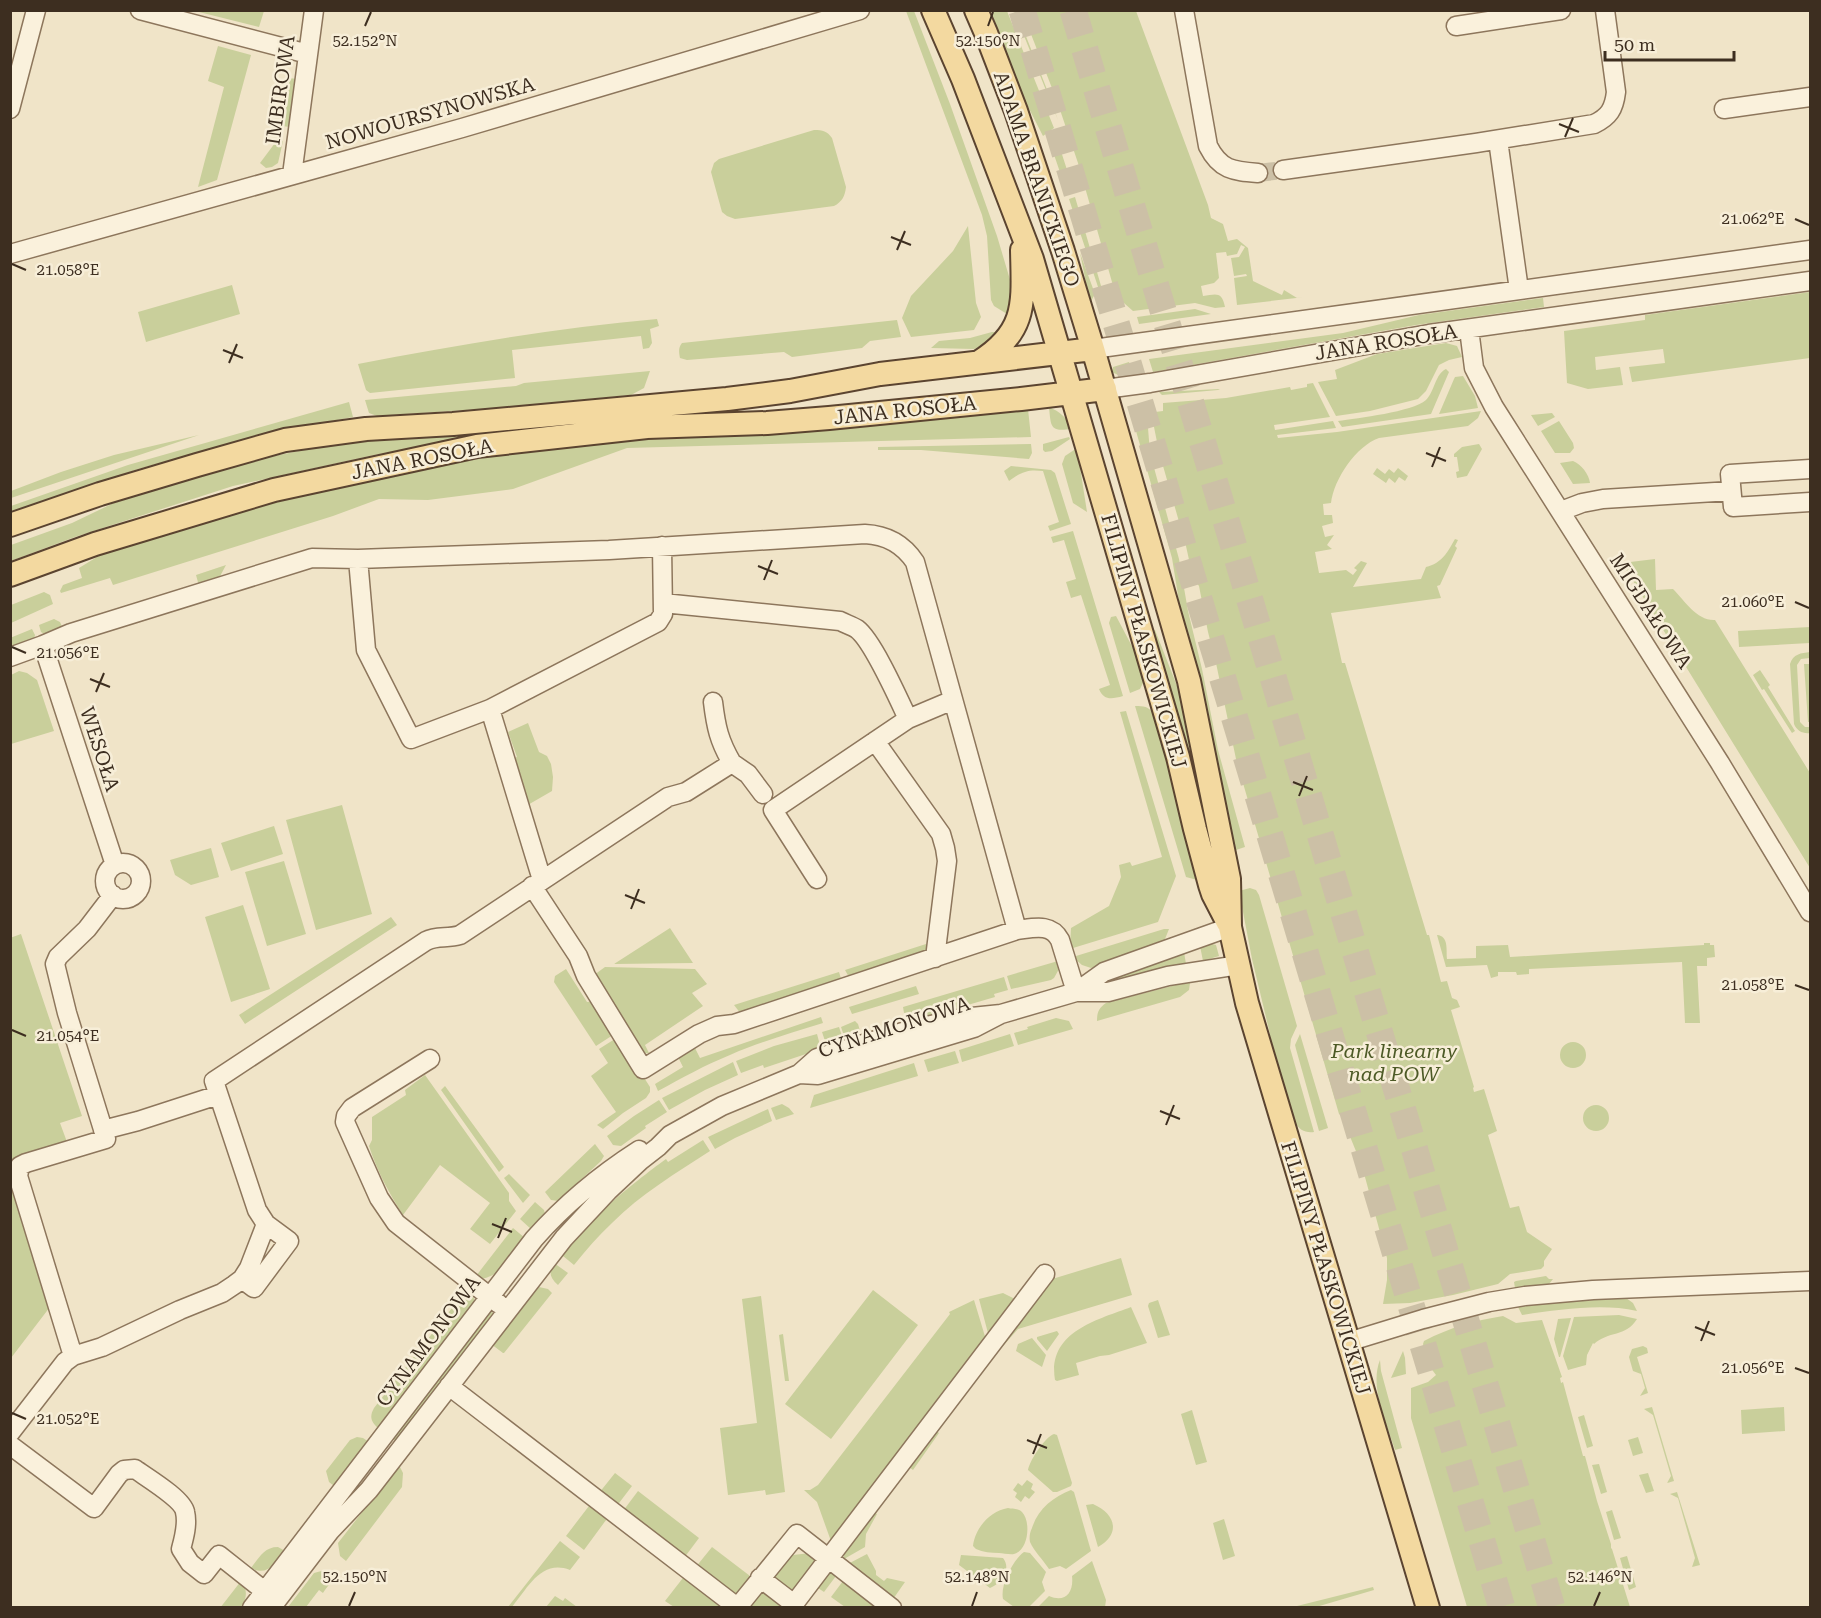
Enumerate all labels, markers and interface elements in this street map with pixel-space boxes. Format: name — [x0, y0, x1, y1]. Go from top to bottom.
scale bar — [1605, 24, 1734, 62]
text: 52.152°N — [332, 32, 398, 50]
text: 52.150°N — [955, 32, 1021, 50]
street label: IMBIROWA — [260, 34, 300, 146]
text: 50 m — [1614, 34, 1655, 55]
street label: ADAMA BRANICKIEGO — [989, 68, 1085, 290]
street label: NOWOURSYNOWSKA — [323, 72, 537, 154]
text: 21.062°E — [1722, 210, 1784, 228]
text: 21.058°E — [37, 261, 99, 279]
street label: JANA ROSOŁA — [1313, 319, 1459, 365]
street label: JANA ROSOŁA — [832, 391, 978, 429]
street label: JANA ROSOŁA — [349, 433, 495, 484]
street label: FILIPINY PŁASKOWICKIEJ — [1096, 511, 1192, 771]
street label: MIGDAŁOWA — [1605, 549, 1697, 673]
text: 21.060°E — [1722, 593, 1784, 611]
text: 21.056°E — [37, 644, 99, 662]
street label: WESOŁA — [75, 704, 125, 794]
text: 21.058°E — [1722, 976, 1784, 994]
street label: CYNAMONOWA — [815, 991, 973, 1063]
text: 21.054°E — [37, 1027, 99, 1045]
park label: Park linearny nad POW — [1330, 1039, 1458, 1086]
street label: FILIPINY PŁASKOWICKIEJ — [1276, 1138, 1376, 1398]
street label: CYNAMONOWA — [371, 1271, 485, 1411]
text: 21.056°E — [1722, 1359, 1784, 1377]
text: 21.052°E — [37, 1410, 99, 1428]
text: 52.150°N — [322, 1568, 388, 1586]
text: 52.148°N — [944, 1568, 1010, 1586]
text: 52.146°N — [1567, 1568, 1633, 1586]

